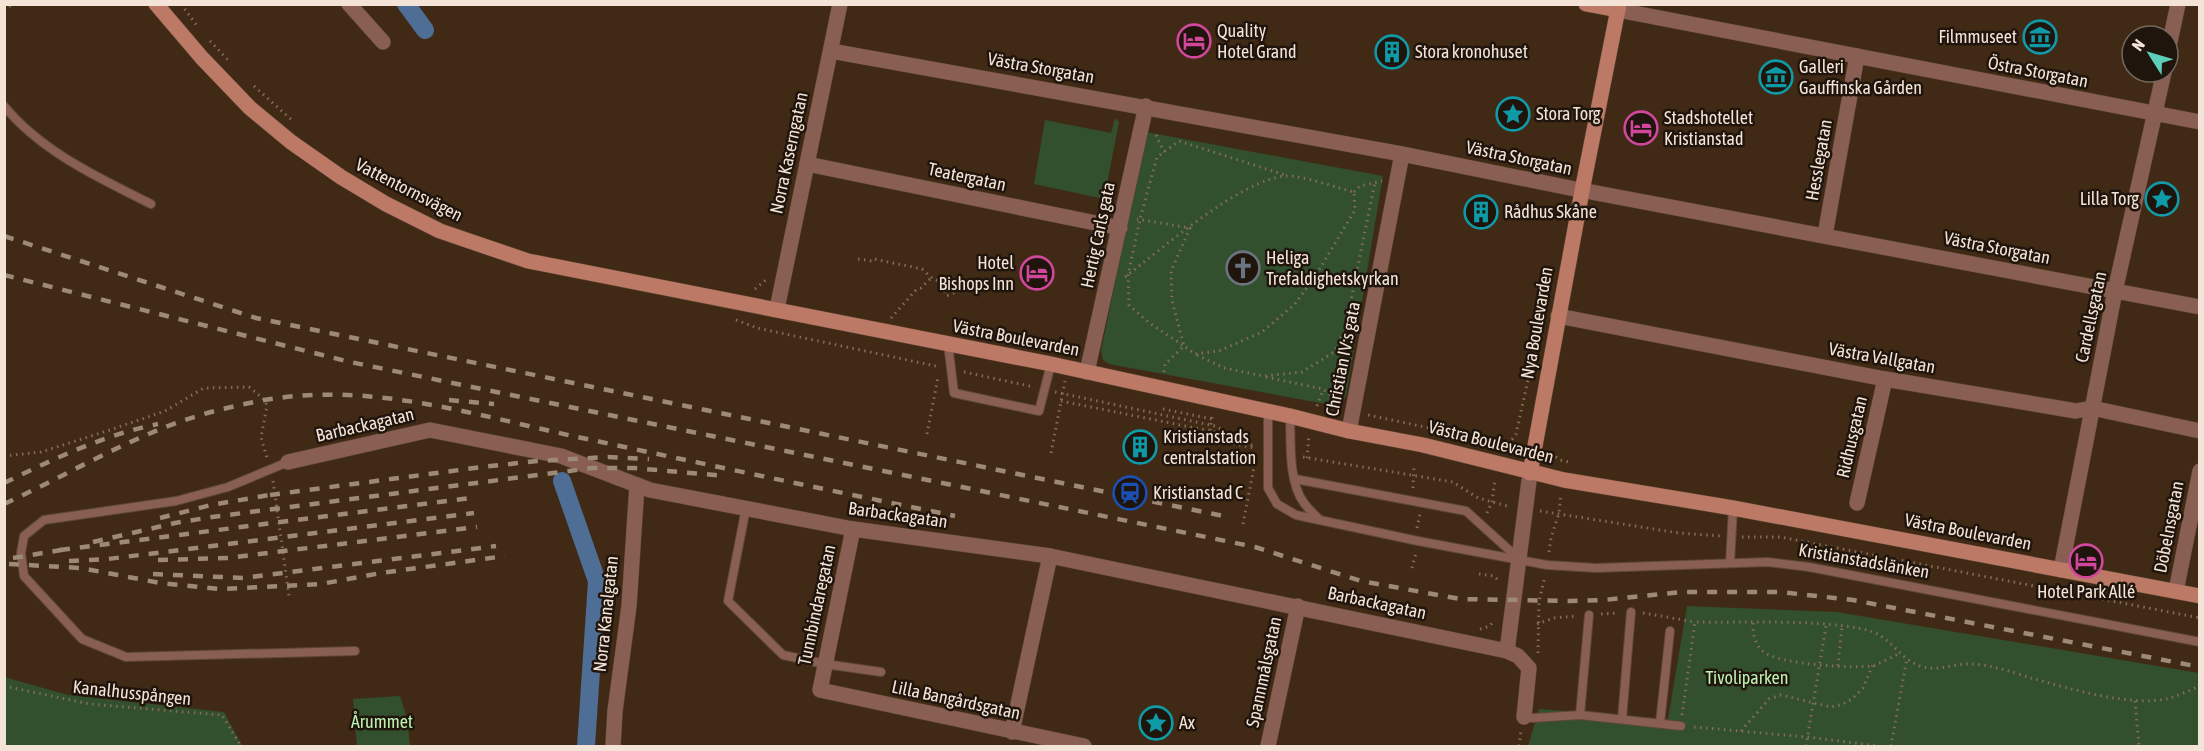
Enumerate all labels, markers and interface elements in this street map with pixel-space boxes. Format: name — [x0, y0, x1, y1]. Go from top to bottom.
museum icon: Filmmuseet — [2022, 19, 2058, 55]
place label: Quality Hotel Grand — [1217, 20, 1296, 62]
hotel icon: Quality Hotel Grand — [1176, 23, 1212, 59]
north arrow — [2120, 24, 2180, 84]
place label: Filmmuseet — [1938, 26, 2017, 47]
building icon: Stora kronohuset — [1374, 34, 1410, 70]
text: N — [2128, 36, 2148, 54]
place label: Stora kronohuset — [1415, 41, 1528, 62]
street label: Västra Storgatan — [986, 48, 1096, 87]
street label: Östra Storgatan — [1986, 52, 2090, 92]
place label: Galleri Gauffinska Gården — [1799, 56, 1922, 98]
museum icon: Galleri Gauffinska Gården — [1758, 59, 1794, 95]
street label: Norra Kaserngatan — [765, 90, 812, 216]
place icon: Stora Torg — [1495, 96, 1531, 132]
place label: Stora Torg — [1536, 103, 1601, 124]
place label: Stadshotellet Kristianstad — [1664, 107, 1753, 149]
hotel icon: Stadshotellet Kristianstad — [1623, 110, 1659, 146]
street label: Hesslegatan — [1801, 118, 1836, 202]
street label: Västra Storgatan — [1464, 136, 1574, 179]
street label: Vattentornsvägen — [352, 154, 466, 226]
street label: Teatergatan — [926, 158, 1008, 195]
street label: Hertig Carls gata — [1076, 180, 1119, 290]
place icon: Lilla Torg — [2144, 181, 2180, 217]
place label: Lilla Torg — [2080, 188, 2139, 209]
building icon: Rådhus Skåne — [1463, 194, 1499, 230]
place label: Rådhus Skåne — [1504, 201, 1597, 222]
street label: Västra Storgatan — [1942, 227, 2052, 268]
place label: Heliga Trefaldighetskyrkan — [1266, 247, 1399, 289]
church icon: Heliga Trefaldighetskyrkan — [1225, 250, 1261, 286]
place label: Hotel Bishops Inn — [938, 252, 1014, 294]
hotel icon: Hotel Bishops Inn — [1019, 255, 1055, 291]
street label: Nya Boulevarden — [1516, 265, 1557, 381]
street label: Cardellsgatan — [2071, 270, 2110, 364]
street label: Christian IV:s gata — [1321, 300, 1364, 418]
street label: Västra Boulevarden — [951, 315, 1081, 360]
street label: Västra Vallgatan — [1827, 338, 1937, 377]
street label: Ridhusgatan — [1832, 394, 1871, 480]
street label: Barbackagatan — [314, 403, 416, 446]
street label: Västra Boulevarden — [1426, 416, 1556, 467]
place label: Kristianstads centralstation — [1163, 426, 1256, 468]
building icon: Kristianstads centralstation — [1122, 429, 1158, 465]
station icon: Kristianstad C — [1112, 475, 1148, 511]
street label: Döbelnsgatan — [2149, 479, 2188, 575]
place label: Kristianstad C — [1153, 482, 1243, 503]
street label: Barbackagatan — [847, 497, 949, 532]
street label: Västra Boulevarden — [1903, 509, 2033, 554]
street label: Kristianstadslänken — [1797, 539, 1931, 582]
street label: Tunnbindaregatan — [793, 543, 840, 667]
hotel icon: Hotel Park Allé — [2068, 543, 2104, 579]
street label: Norra Kanalgatan — [589, 555, 622, 673]
place label: Hotel Park Allé — [2037, 581, 2135, 602]
street label: Barbackagatan — [1326, 582, 1428, 623]
street label: Spannmålsgatan — [1242, 615, 1285, 729]
park label: Tivoliparken — [1706, 667, 1788, 688]
street label: Kanalhusspången — [72, 676, 192, 709]
street label: Lilla Bangårdsgatan — [890, 676, 1022, 723]
place icon: Ax — [1138, 705, 1174, 741]
park label: Årummet — [351, 711, 413, 732]
place label: Ax — [1179, 712, 1195, 733]

